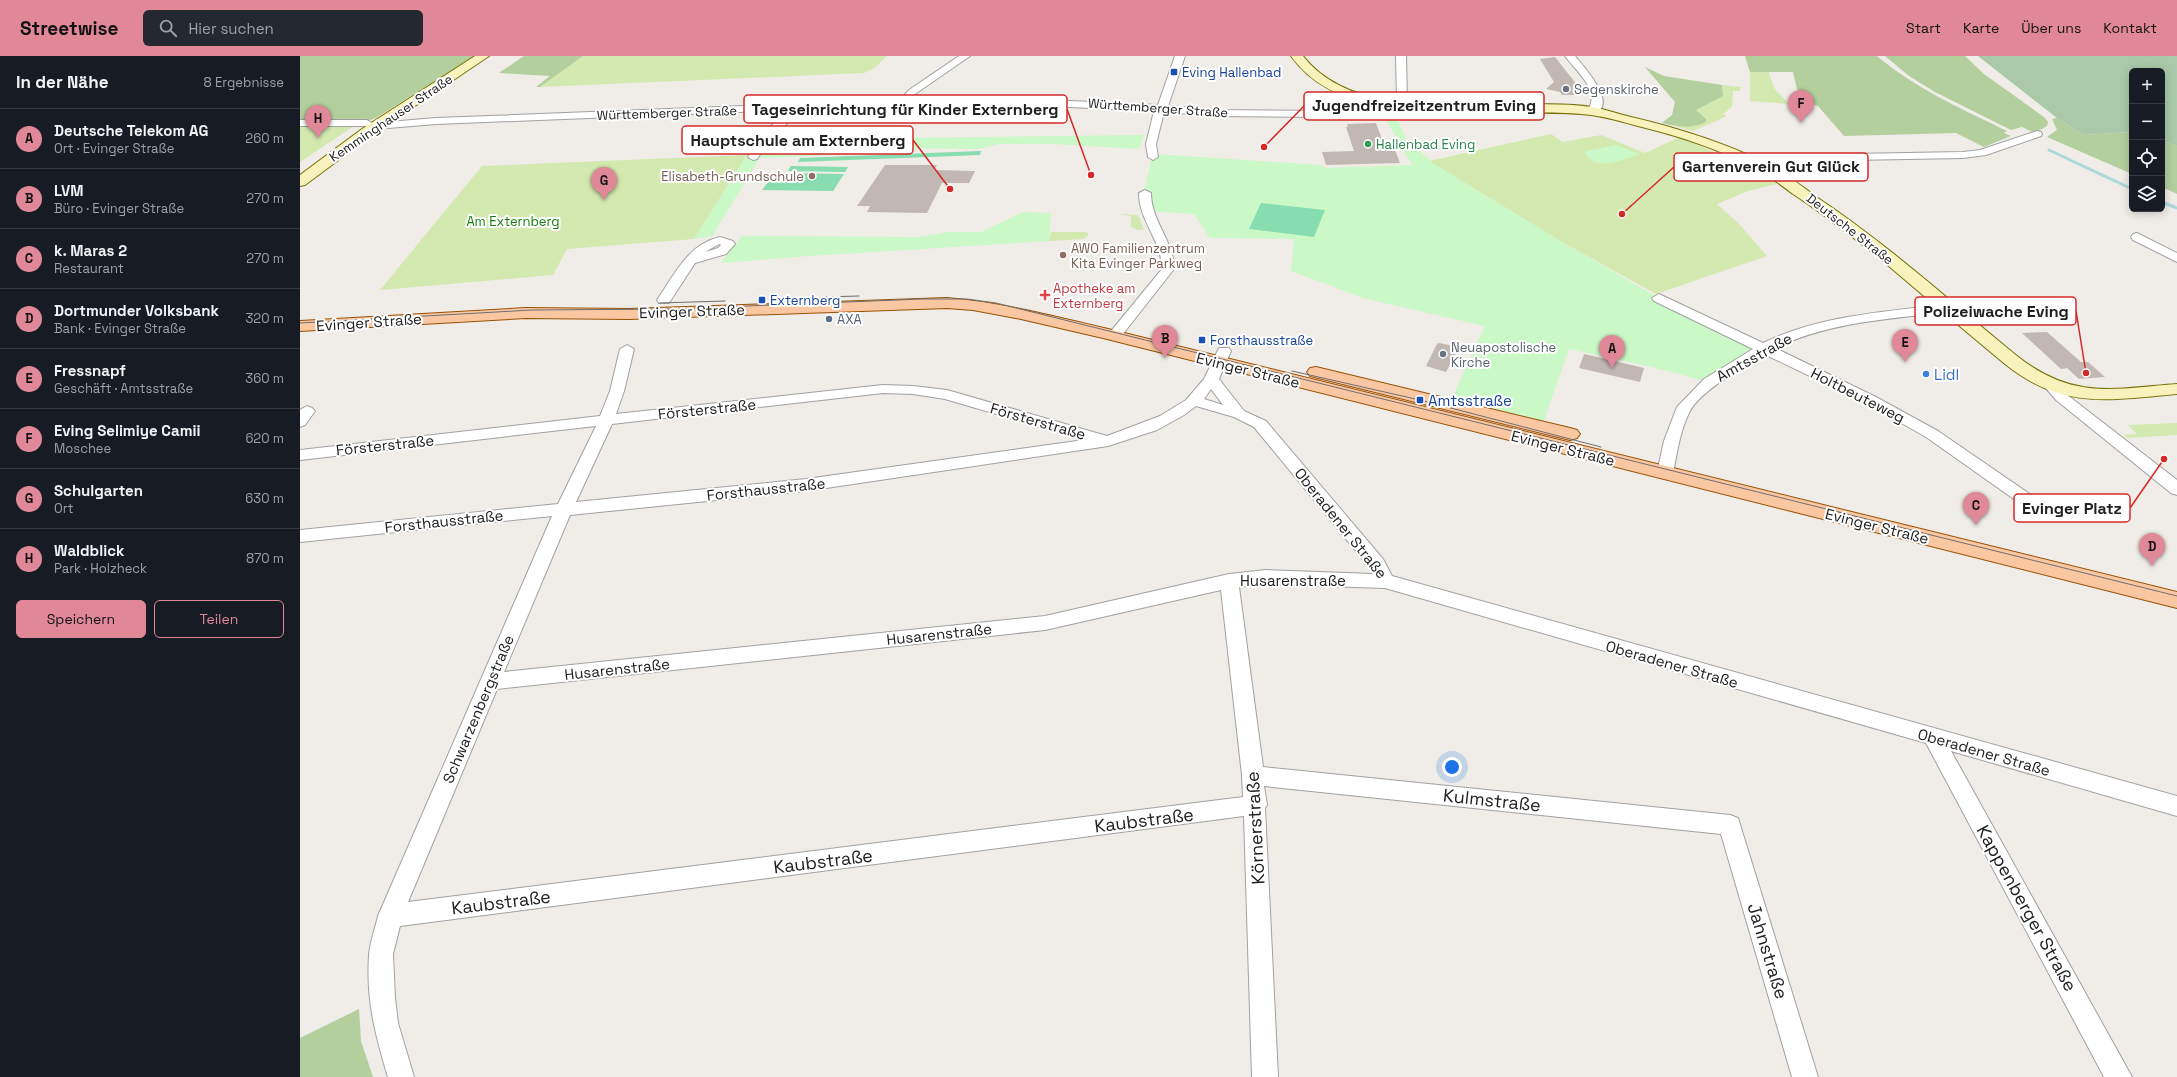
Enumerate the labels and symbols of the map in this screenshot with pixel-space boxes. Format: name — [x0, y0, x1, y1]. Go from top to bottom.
place label: Eving Hallenbad — [1182, 64, 1281, 81]
marker: Eving Hallenbad — [1169, 67, 1179, 77]
street label: Kemminghauser Straße — [326, 70, 456, 166]
place label: Segenskirche — [1574, 81, 1659, 98]
marker: Segenskirche — [1561, 84, 1571, 94]
pin: F — [1788, 90, 1814, 123]
callout: Jugendfreizeitzentrum Eving — [1304, 92, 1544, 120]
callout: Tageseinrichtung für Kinder Externberg — [744, 95, 1067, 123]
street label: Württemberger Straße — [1087, 95, 1229, 121]
text: Jugendfreizeitzentrum Eving — [1312, 95, 1536, 116]
text: Tageseinrichtung für Kinder Externberg — [752, 99, 1058, 120]
street label: Württemberger Straße — [597, 102, 737, 124]
pin: H — [305, 105, 331, 138]
callout: Hauptschule am Externberg — [682, 126, 913, 154]
text: Hauptschule am Externberg — [691, 130, 905, 151]
place label: Hallenbad Eving — [1376, 136, 1475, 153]
marker: Hallenbad Eving — [1363, 139, 1373, 149]
callout: Gartenverein Gut Glück — [1674, 153, 1868, 181]
text: Gartenverein Gut Glück — [1682, 156, 1860, 177]
pin: G — [591, 167, 617, 200]
place label: Elisabeth-Grundschule — [661, 168, 804, 185]
marker: Elisabeth-Grundschule — [807, 171, 817, 181]
street label: Deutsche Straße — [1803, 190, 1897, 268]
park label: Am Externberg — [466, 213, 560, 230]
place label: AWO Familienzentrum Kita Evinger Parkweg — [1071, 240, 1205, 272]
marker: AWO Familienzentrum Kita Evinger Parkweg — [1058, 250, 1068, 260]
place label: Apotheke am Externberg — [1053, 280, 1135, 312]
marker: Apotheke am Externberg — [1040, 290, 1050, 300]
place label: Externberg — [770, 292, 840, 309]
marker: Externberg — [757, 295, 767, 305]
callout: Polizeiwache Eving — [1915, 297, 2076, 325]
street label: Evinger Straße — [639, 300, 745, 322]
text: Polizeiwache Eving — [1923, 301, 2069, 322]
street label: Evinger Straße — [316, 309, 423, 335]
place label: AXA — [837, 311, 862, 328]
marker: AXA — [824, 314, 834, 324]
pin: B — [1152, 325, 1178, 358]
street label: Amtsstraße — [1713, 328, 1795, 386]
pin: E — [1892, 329, 1918, 362]
place label: Forsthausstraße — [1210, 332, 1313, 349]
marker: Forsthausstraße — [1197, 335, 1207, 345]
pin: A — [1599, 335, 1625, 368]
place label: Neuapostolische Kirche — [1451, 339, 1556, 371]
street label: Evinger Straße — [1194, 348, 1302, 392]
marker: Neuapostolische Kirche — [1438, 349, 1448, 359]
street label: Holtbeuteweg — [1808, 363, 1908, 427]
place label: Lidl — [1934, 365, 1959, 384]
marker: Lidl — [1921, 369, 1931, 379]
place label: Amtsstraße — [1428, 391, 1512, 410]
street label: Försterstraße — [657, 394, 757, 424]
marker: Amtsstraße — [1415, 395, 1425, 405]
street label: Försterstraße — [988, 398, 1088, 444]
street label: Evinger Straße — [1509, 426, 1617, 470]
street label: Försterstraße — [335, 430, 435, 460]
street label: Oberadener Straße — [1291, 464, 1392, 582]
street label: Forsthausstraße — [706, 473, 826, 505]
pin: C — [1963, 492, 1989, 525]
callout: Evinger Platz — [2014, 494, 2130, 522]
text: Evinger Platz — [2022, 498, 2122, 519]
street label: Evinger Straße — [1823, 504, 1931, 548]
street label: Forsthausstraße — [384, 505, 504, 537]
pin: D — [2139, 533, 2165, 566]
street label: Husarenstraße — [1240, 571, 1346, 590]
street label: Husarenstraße — [885, 619, 993, 649]
street label: Schwarzenbergstraße — [438, 632, 518, 786]
street label: Oberadener Straße — [1604, 636, 1741, 692]
street label: Husarenstraße — [563, 654, 671, 684]
street label: Oberadener Straße — [1916, 724, 2053, 780]
your location — [1442, 757, 1462, 777]
street label: Körnerstraße — [1241, 771, 1269, 885]
street label: Kulmstraße — [1442, 783, 1542, 817]
street label: Kaubstraße — [1093, 802, 1195, 838]
street label: Kappenberger Straße — [1972, 821, 2082, 995]
street label: Kaubstraße — [772, 843, 874, 879]
street label: Kaubstraße — [450, 884, 552, 920]
street label: Jahnstraße — [1743, 900, 1793, 1002]

